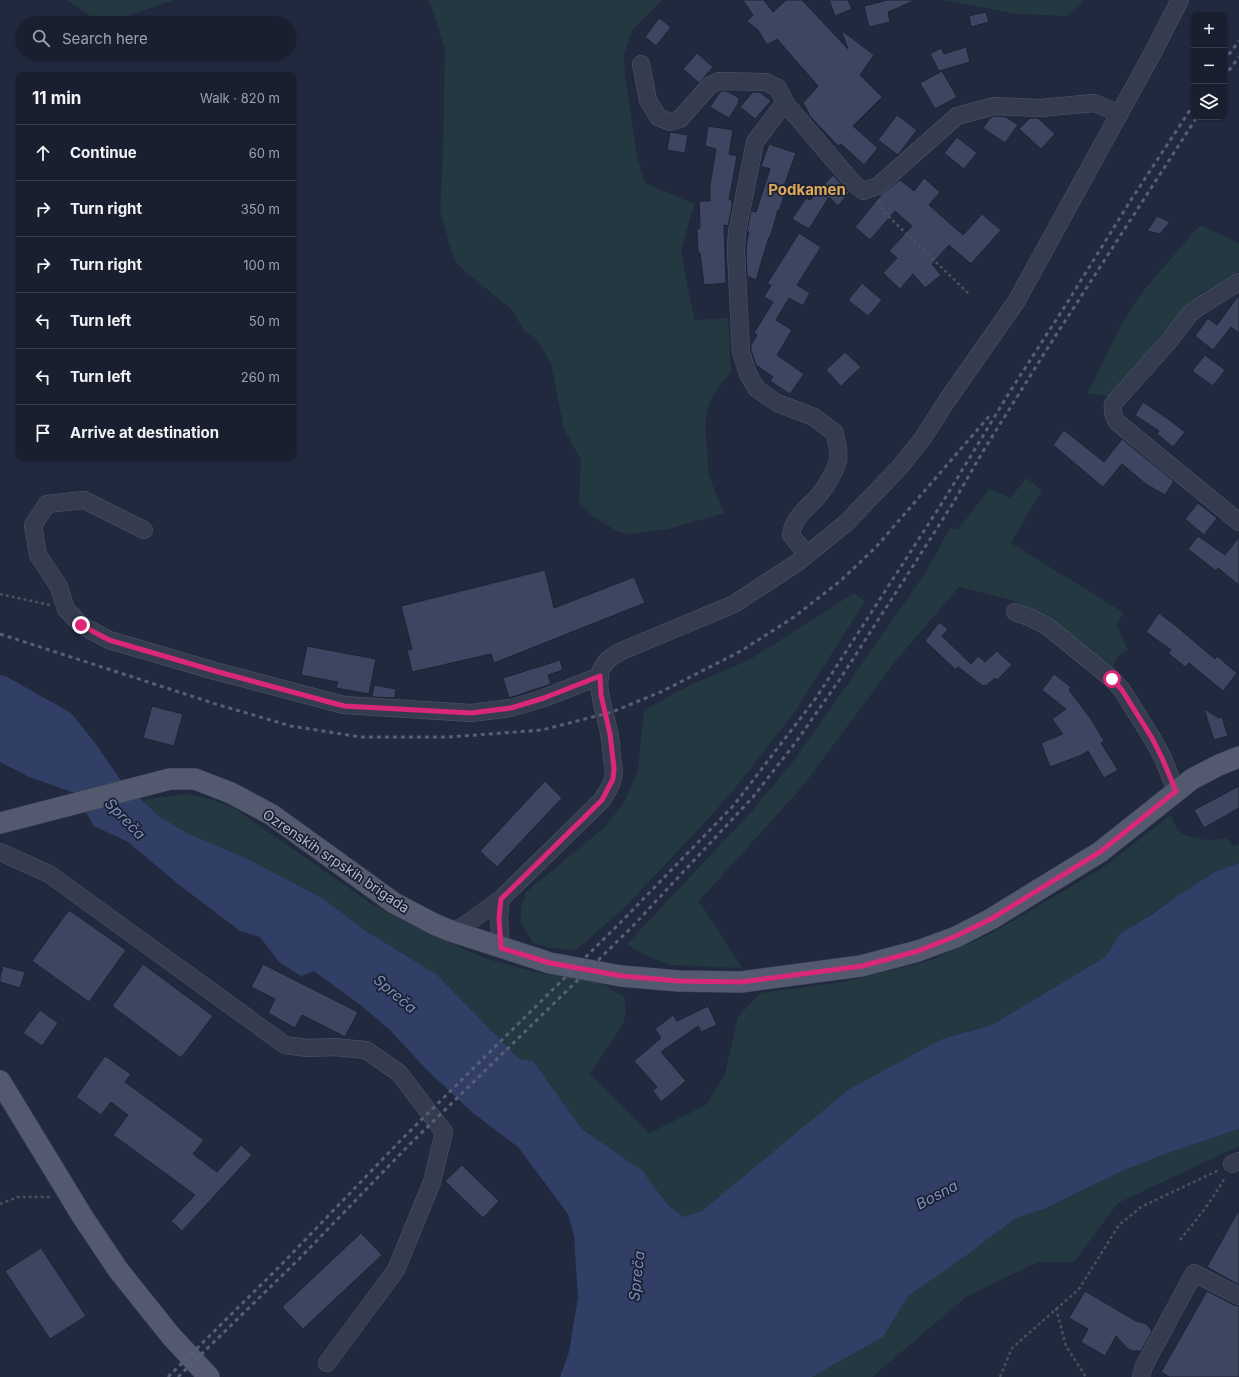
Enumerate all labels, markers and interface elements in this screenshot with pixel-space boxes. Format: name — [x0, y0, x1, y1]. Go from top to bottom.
map controls — [1191, 12, 1227, 120]
button: + — [1191, 12, 1227, 48]
search box — [16, 16, 296, 60]
icon: search — [30, 27, 52, 49]
text: Search here — [62, 29, 148, 48]
button: − — [1191, 48, 1227, 84]
button: layers — [1191, 84, 1227, 120]
text: 11 min — [32, 88, 81, 108]
text: Walk · 820 m — [200, 90, 280, 106]
icon: ahead — [32, 142, 54, 164]
text: Continue — [70, 143, 137, 162]
text: 60 m — [249, 145, 280, 161]
district label: Podkamen — [768, 180, 846, 199]
icon: right — [32, 198, 54, 220]
text: Turn right — [70, 199, 142, 218]
text: 350 m — [241, 201, 280, 217]
icon: right — [32, 254, 54, 276]
text: Turn right — [70, 255, 142, 274]
text: 100 m — [243, 257, 280, 273]
icon: left — [32, 310, 54, 332]
text: Turn left — [70, 311, 131, 330]
text: 50 m — [249, 313, 280, 329]
icon: left — [32, 366, 54, 388]
text: Turn left — [70, 367, 131, 386]
text: 260 m — [241, 369, 280, 385]
icon: arrive — [32, 422, 54, 444]
text: Arrive at destination — [70, 423, 219, 442]
route end — [72, 616, 90, 634]
route start — [1103, 670, 1121, 688]
water label: Spreča — [101, 794, 150, 843]
street label: Ozrenskih srpskih brigada — [260, 805, 413, 916]
water label: Spreča — [370, 970, 421, 1017]
water label: Bosna — [913, 1176, 961, 1213]
water label: Spreča — [624, 1250, 649, 1302]

